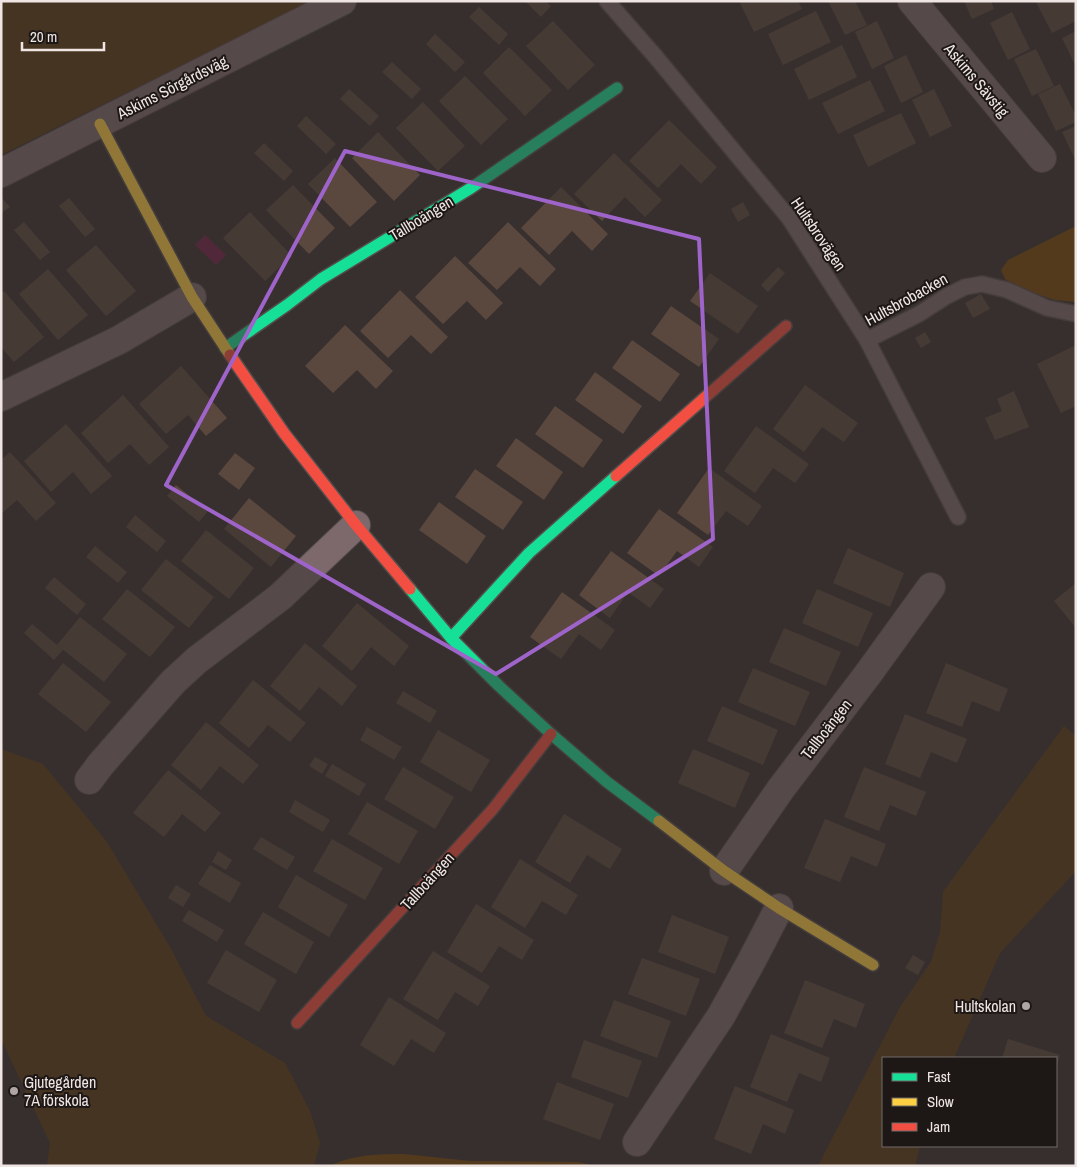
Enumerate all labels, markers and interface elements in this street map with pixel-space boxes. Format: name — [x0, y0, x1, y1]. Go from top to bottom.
scale bar — [22, 20, 105, 52]
text: 20 m — [30, 26, 57, 47]
street label: Askims Sävstig — [939, 38, 1015, 122]
street label: Askims Sörgårdsväg — [112, 49, 232, 125]
street label: Tallboängen — [385, 190, 457, 246]
street label: Hultsbrovägen — [786, 193, 852, 275]
street label: Hultsbrobacken — [861, 267, 951, 331]
street label: Tallboängen — [795, 694, 857, 764]
street label: Tallboängen — [395, 847, 459, 915]
place label: Hultskolan — [955, 995, 1016, 1017]
marker: Hultskolan — [1020, 1000, 1032, 1012]
legend — [882, 1057, 1057, 1147]
text: Fast — [927, 1066, 951, 1087]
place label: Gjutegården 7A förskola — [24, 1071, 96, 1111]
marker: Gjutegården 7A förskola — [8, 1085, 20, 1097]
text: Slow — [927, 1091, 954, 1112]
text: Jam — [927, 1116, 950, 1137]

